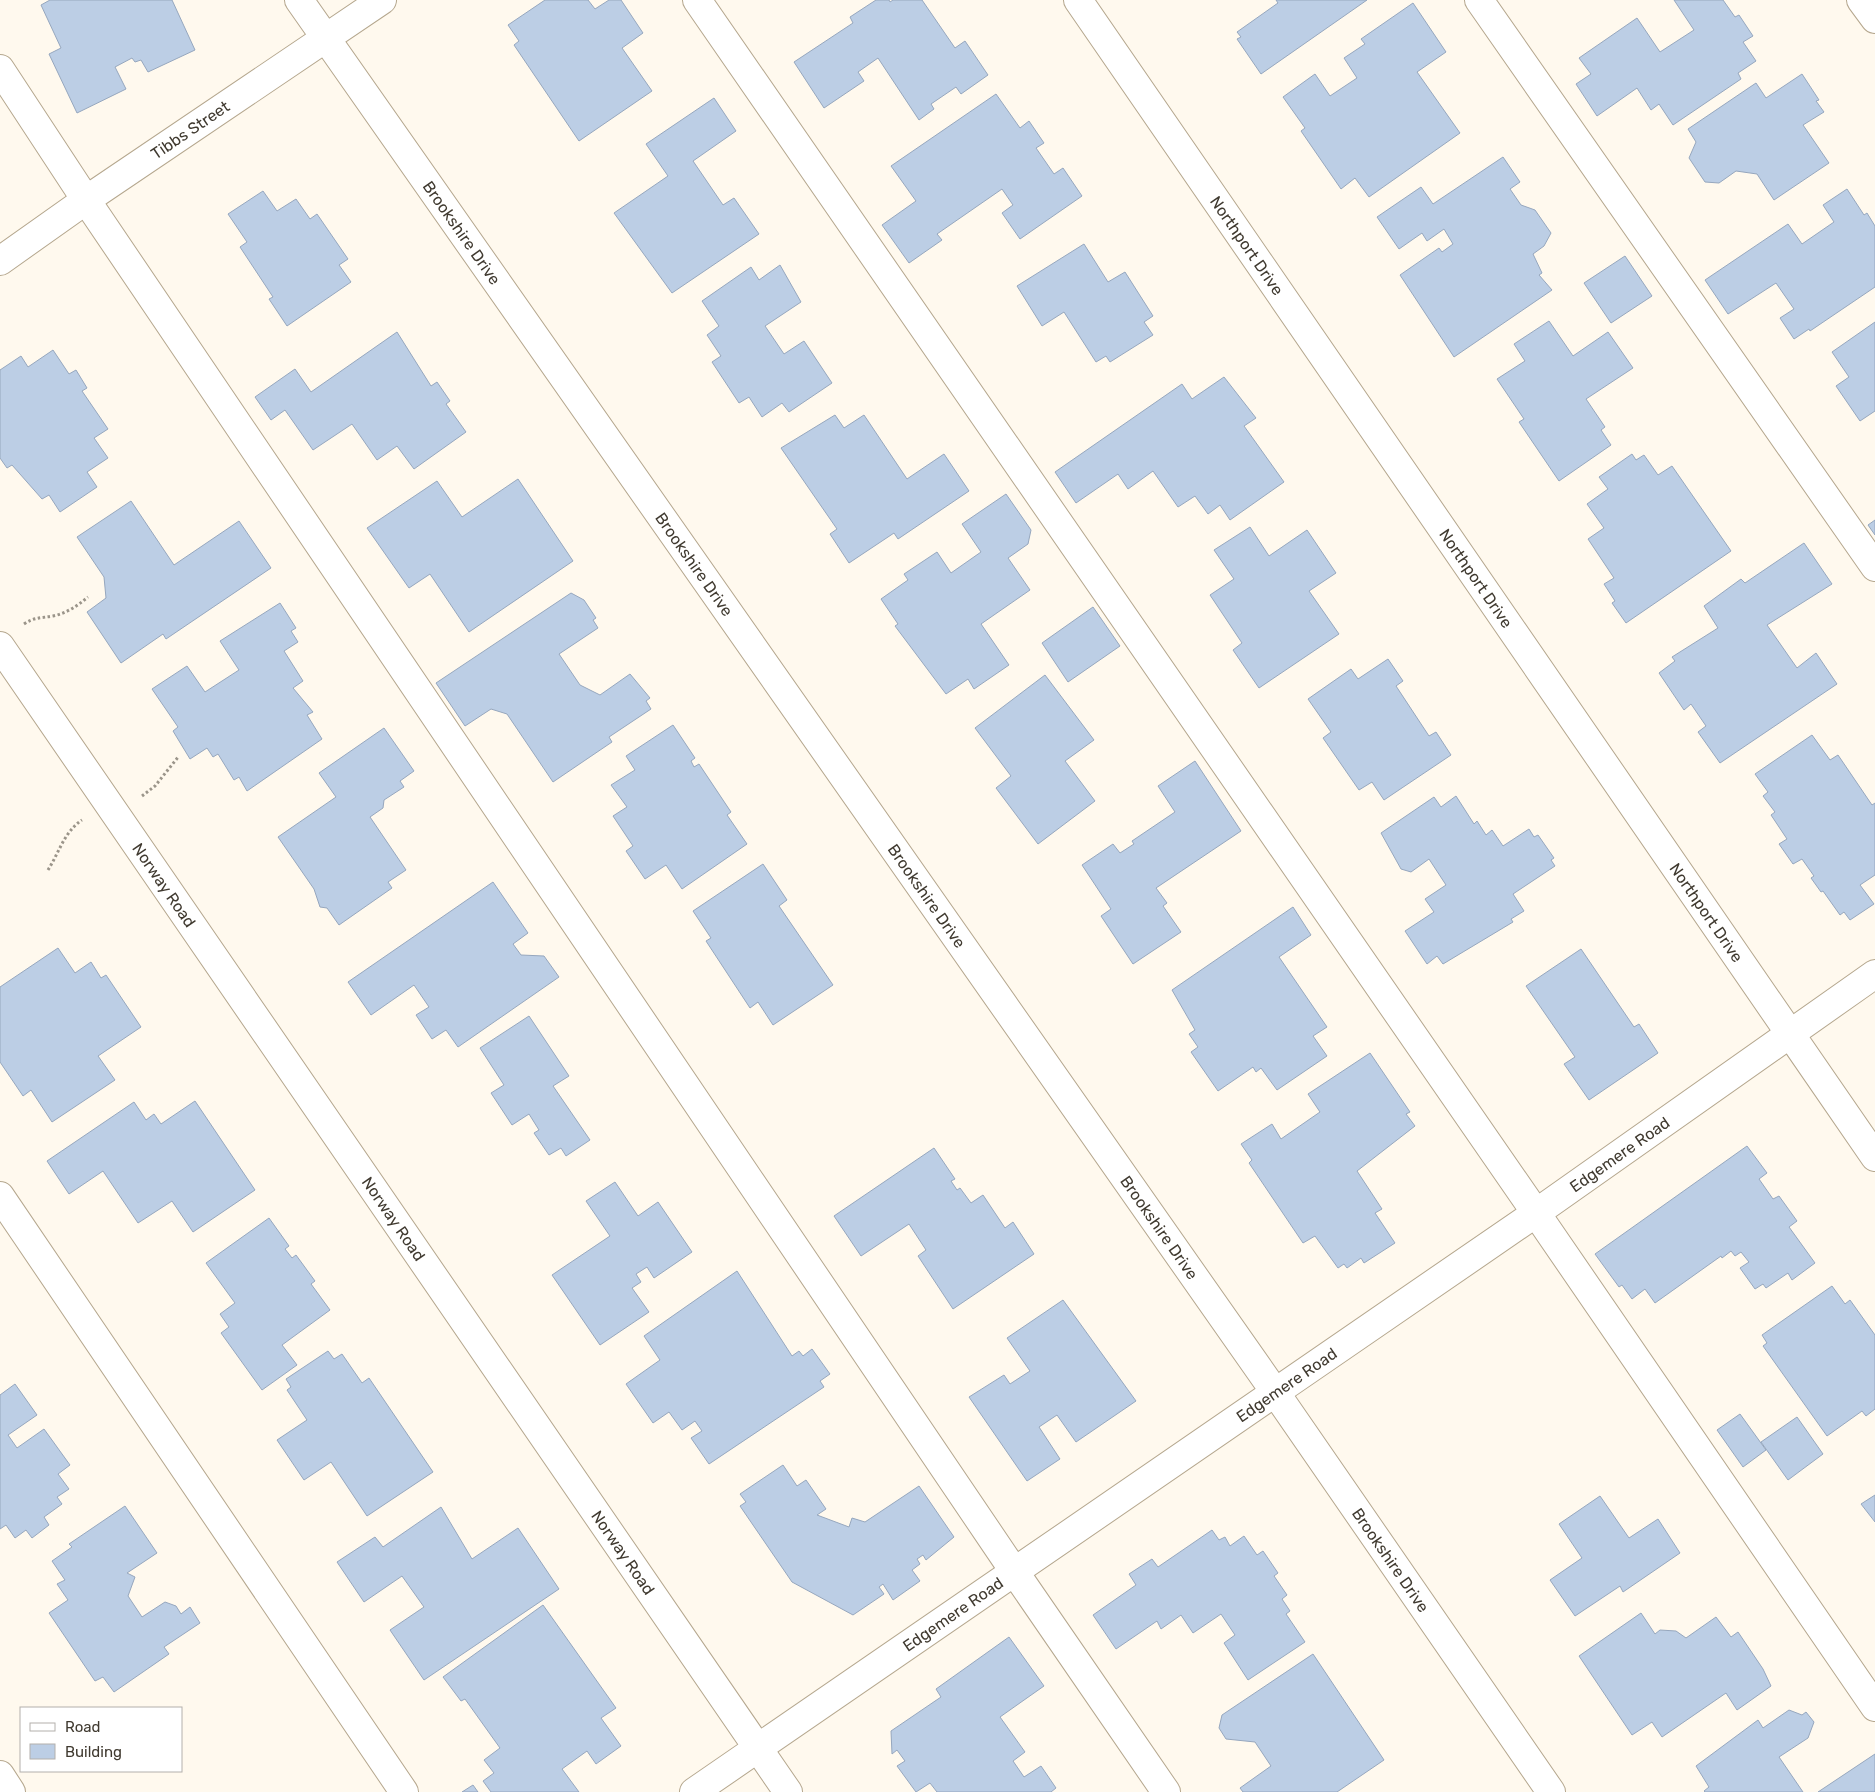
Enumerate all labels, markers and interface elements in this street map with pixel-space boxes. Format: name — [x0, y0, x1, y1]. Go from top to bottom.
street label: Tibbs Street — [147, 97, 233, 163]
street label: Brookshire Drive — [419, 177, 505, 288]
street label: Northport Drive — [1206, 193, 1287, 299]
street label: Brookshire Drive — [651, 509, 737, 620]
street label: Northport Drive — [1435, 525, 1517, 632]
street label: Norway Road — [128, 840, 199, 931]
street label: Brookshire Drive — [884, 841, 970, 952]
street label: Northport Drive — [1665, 860, 1747, 966]
street label: Edgemere Road — [1566, 1113, 1673, 1196]
street label: Brookshire Drive — [1116, 1172, 1202, 1283]
street label: Norway Road — [358, 1173, 429, 1265]
street label: Edgemere Road — [1233, 1344, 1341, 1426]
street label: Brookshire Drive — [1348, 1504, 1433, 1616]
street label: Norway Road — [587, 1507, 658, 1598]
street label: Edgemere Road — [899, 1573, 1007, 1656]
legend — [20, 1707, 182, 1772]
text: Road — [65, 1718, 101, 1736]
text: Building — [65, 1743, 122, 1761]

